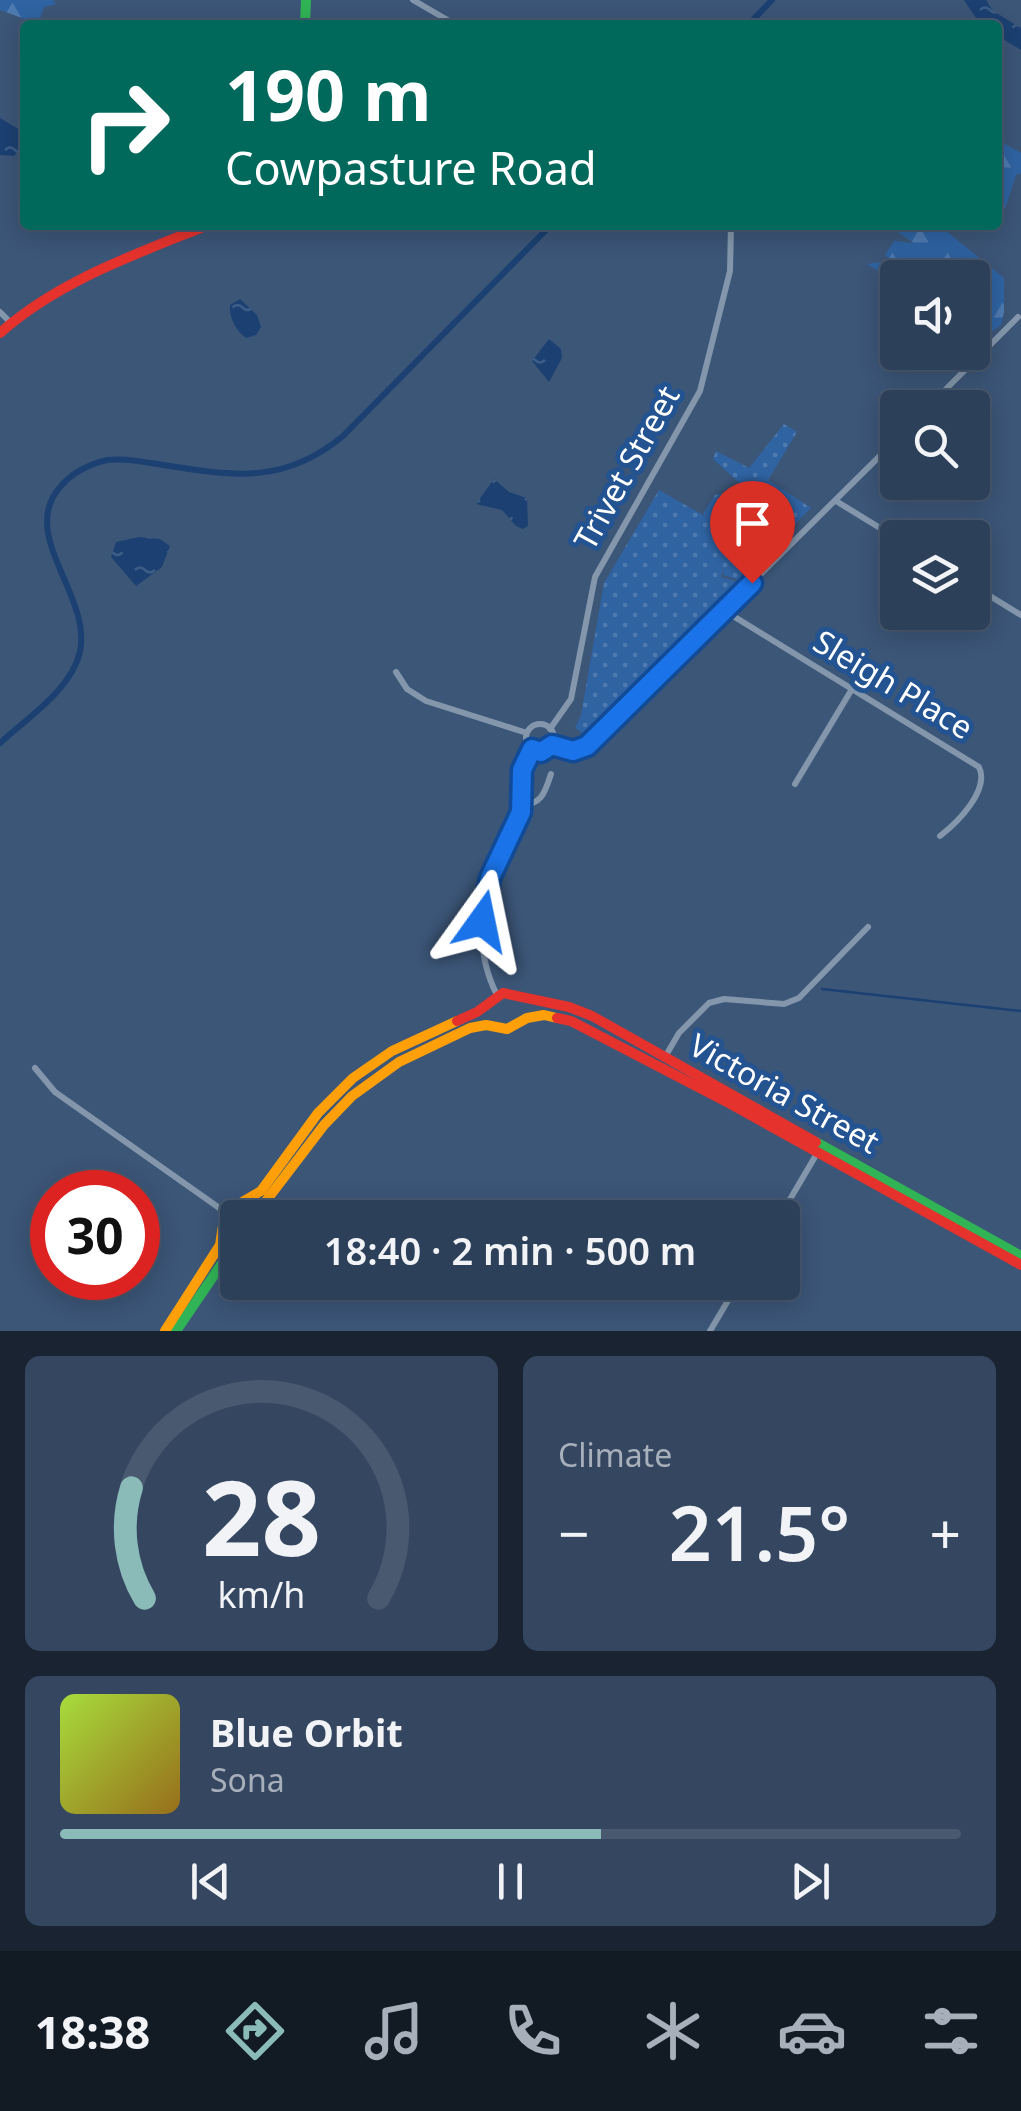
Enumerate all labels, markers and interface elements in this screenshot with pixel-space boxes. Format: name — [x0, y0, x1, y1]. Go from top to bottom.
text: 190 m — [225, 46, 432, 142]
icon: right — [60, 60, 190, 190]
text: Cowpasture Road — [225, 137, 597, 198]
map controls — [880, 260, 990, 630]
button: sound — [880, 260, 990, 370]
street label: Trivet Street — [563, 378, 688, 557]
button: search — [880, 390, 990, 500]
pin — [710, 481, 795, 584]
icon: arrive — [725, 496, 780, 551]
button: layers — [880, 520, 990, 630]
street label: Sleigh Place — [806, 619, 982, 748]
position arrow — [430, 869, 534, 973]
street label: Victoria Street — [682, 1023, 887, 1163]
speed limit sign: 30 — [30, 1170, 160, 1300]
text: 18:40 · 2 min · 500 m — [324, 1224, 696, 1276]
text: Climate — [558, 1433, 672, 1476]
text: 28 — [202, 1445, 321, 1586]
text: 21.5° — [669, 1481, 850, 1583]
text: − — [558, 1495, 589, 1570]
text: + — [930, 1495, 961, 1570]
text: km/h — [218, 1570, 305, 1618]
text: Blue Orbit — [210, 1706, 403, 1758]
text: Sona — [210, 1758, 285, 1801]
icon: previous — [183, 1854, 238, 1909]
icon: pause — [483, 1854, 538, 1909]
icon: next — [783, 1854, 838, 1909]
icon: directions — [220, 1996, 290, 2066]
icon: music — [359, 1996, 429, 2066]
icon: phone — [498, 1996, 568, 2066]
icon: climate — [638, 1996, 708, 2066]
icon: car — [777, 1996, 847, 2066]
icon: filters — [916, 1996, 986, 2066]
text: 18:38 — [35, 2001, 150, 2062]

